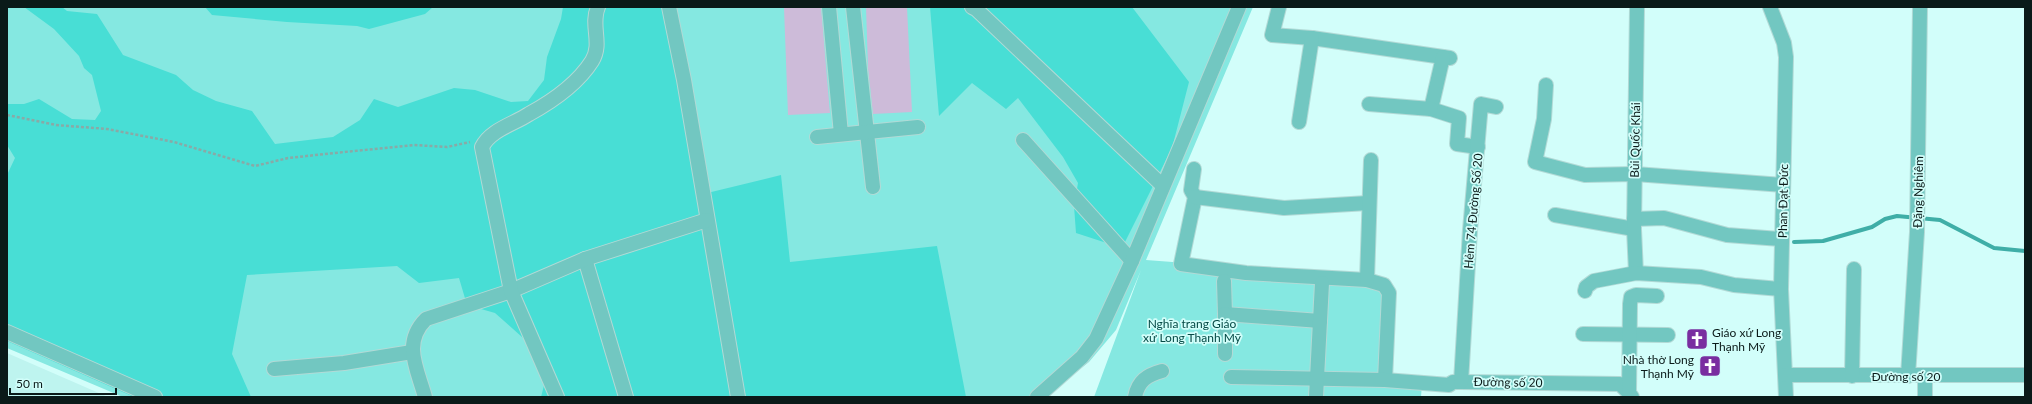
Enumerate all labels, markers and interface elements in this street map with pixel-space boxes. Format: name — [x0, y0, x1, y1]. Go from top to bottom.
street label: Bùi Quốc Khái — [1627, 102, 1643, 178]
street label: Hẻm 74 Đường Số 20 — [1460, 153, 1486, 269]
street label: Đặng Nghiêm — [1910, 156, 1926, 228]
street label: Phan Đạt Đức — [1775, 163, 1791, 238]
park label: Nghĩa trang Giáo xứ Long Thạnh Mỹ — [1143, 316, 1242, 345]
place label: Giáo xứ Long Thạnh Mỹ — [1712, 325, 1781, 354]
church icon: Giáo xứ Long Thạnh Mỹ — [1684, 326, 1710, 352]
place label: Nhà thờ Long Thạnh Mỹ — [1623, 352, 1695, 381]
church icon: Nhà thờ Long Thạnh Mỹ — [1697, 353, 1723, 379]
street label: Đường số 20 — [1871, 369, 1941, 384]
scale bar — [10, 370, 116, 396]
street label: Đường số 20 — [1473, 374, 1543, 390]
text: 50 m — [16, 376, 43, 391]

